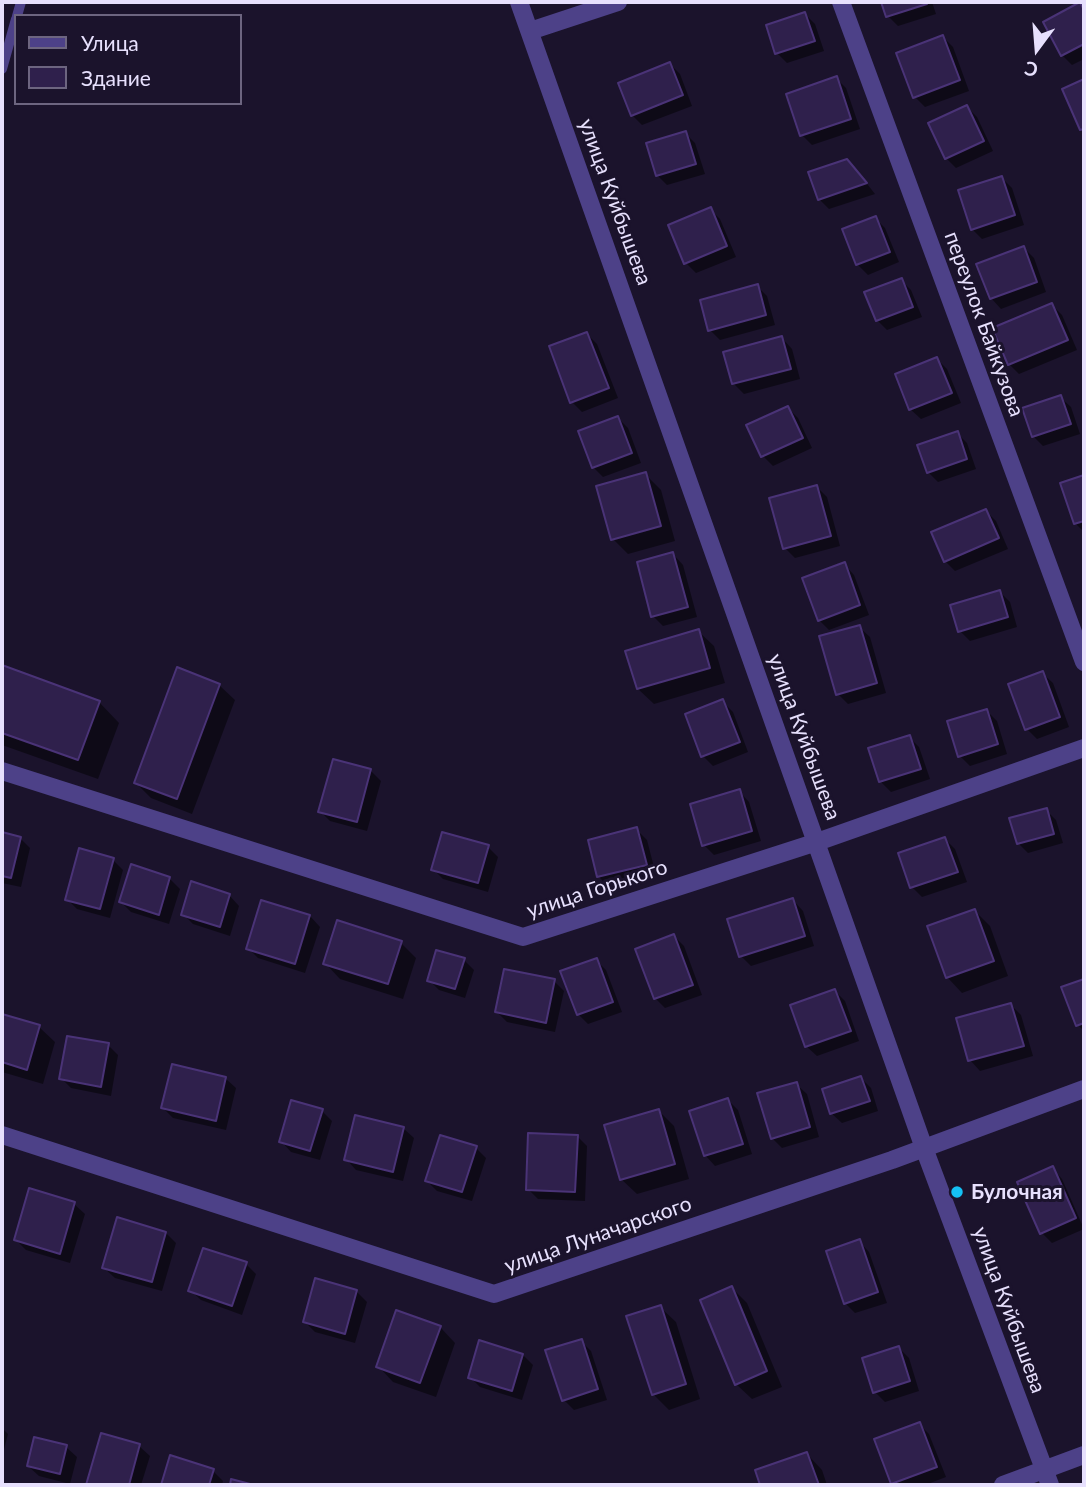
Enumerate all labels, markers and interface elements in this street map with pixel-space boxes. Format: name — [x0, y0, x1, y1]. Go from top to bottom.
legend — [14, 14, 242, 105]
north arrow — [1002, 14, 1072, 84]
text: Улица — [81, 30, 139, 55]
text: С — [1022, 57, 1040, 82]
text: Здание — [81, 65, 151, 90]
street label: улица Куйбышева — [573, 115, 657, 289]
street label: переулок Байкузова — [939, 228, 1029, 420]
street label: улица Куйбышева — [762, 650, 846, 824]
street label: улица Горького — [523, 854, 671, 924]
place label: Булочная — [971, 1179, 1063, 1205]
marker: Булочная — [949, 1184, 965, 1200]
street label: улица Луначарского — [501, 1191, 695, 1279]
street label: улица Куйбышева — [967, 1223, 1051, 1397]

